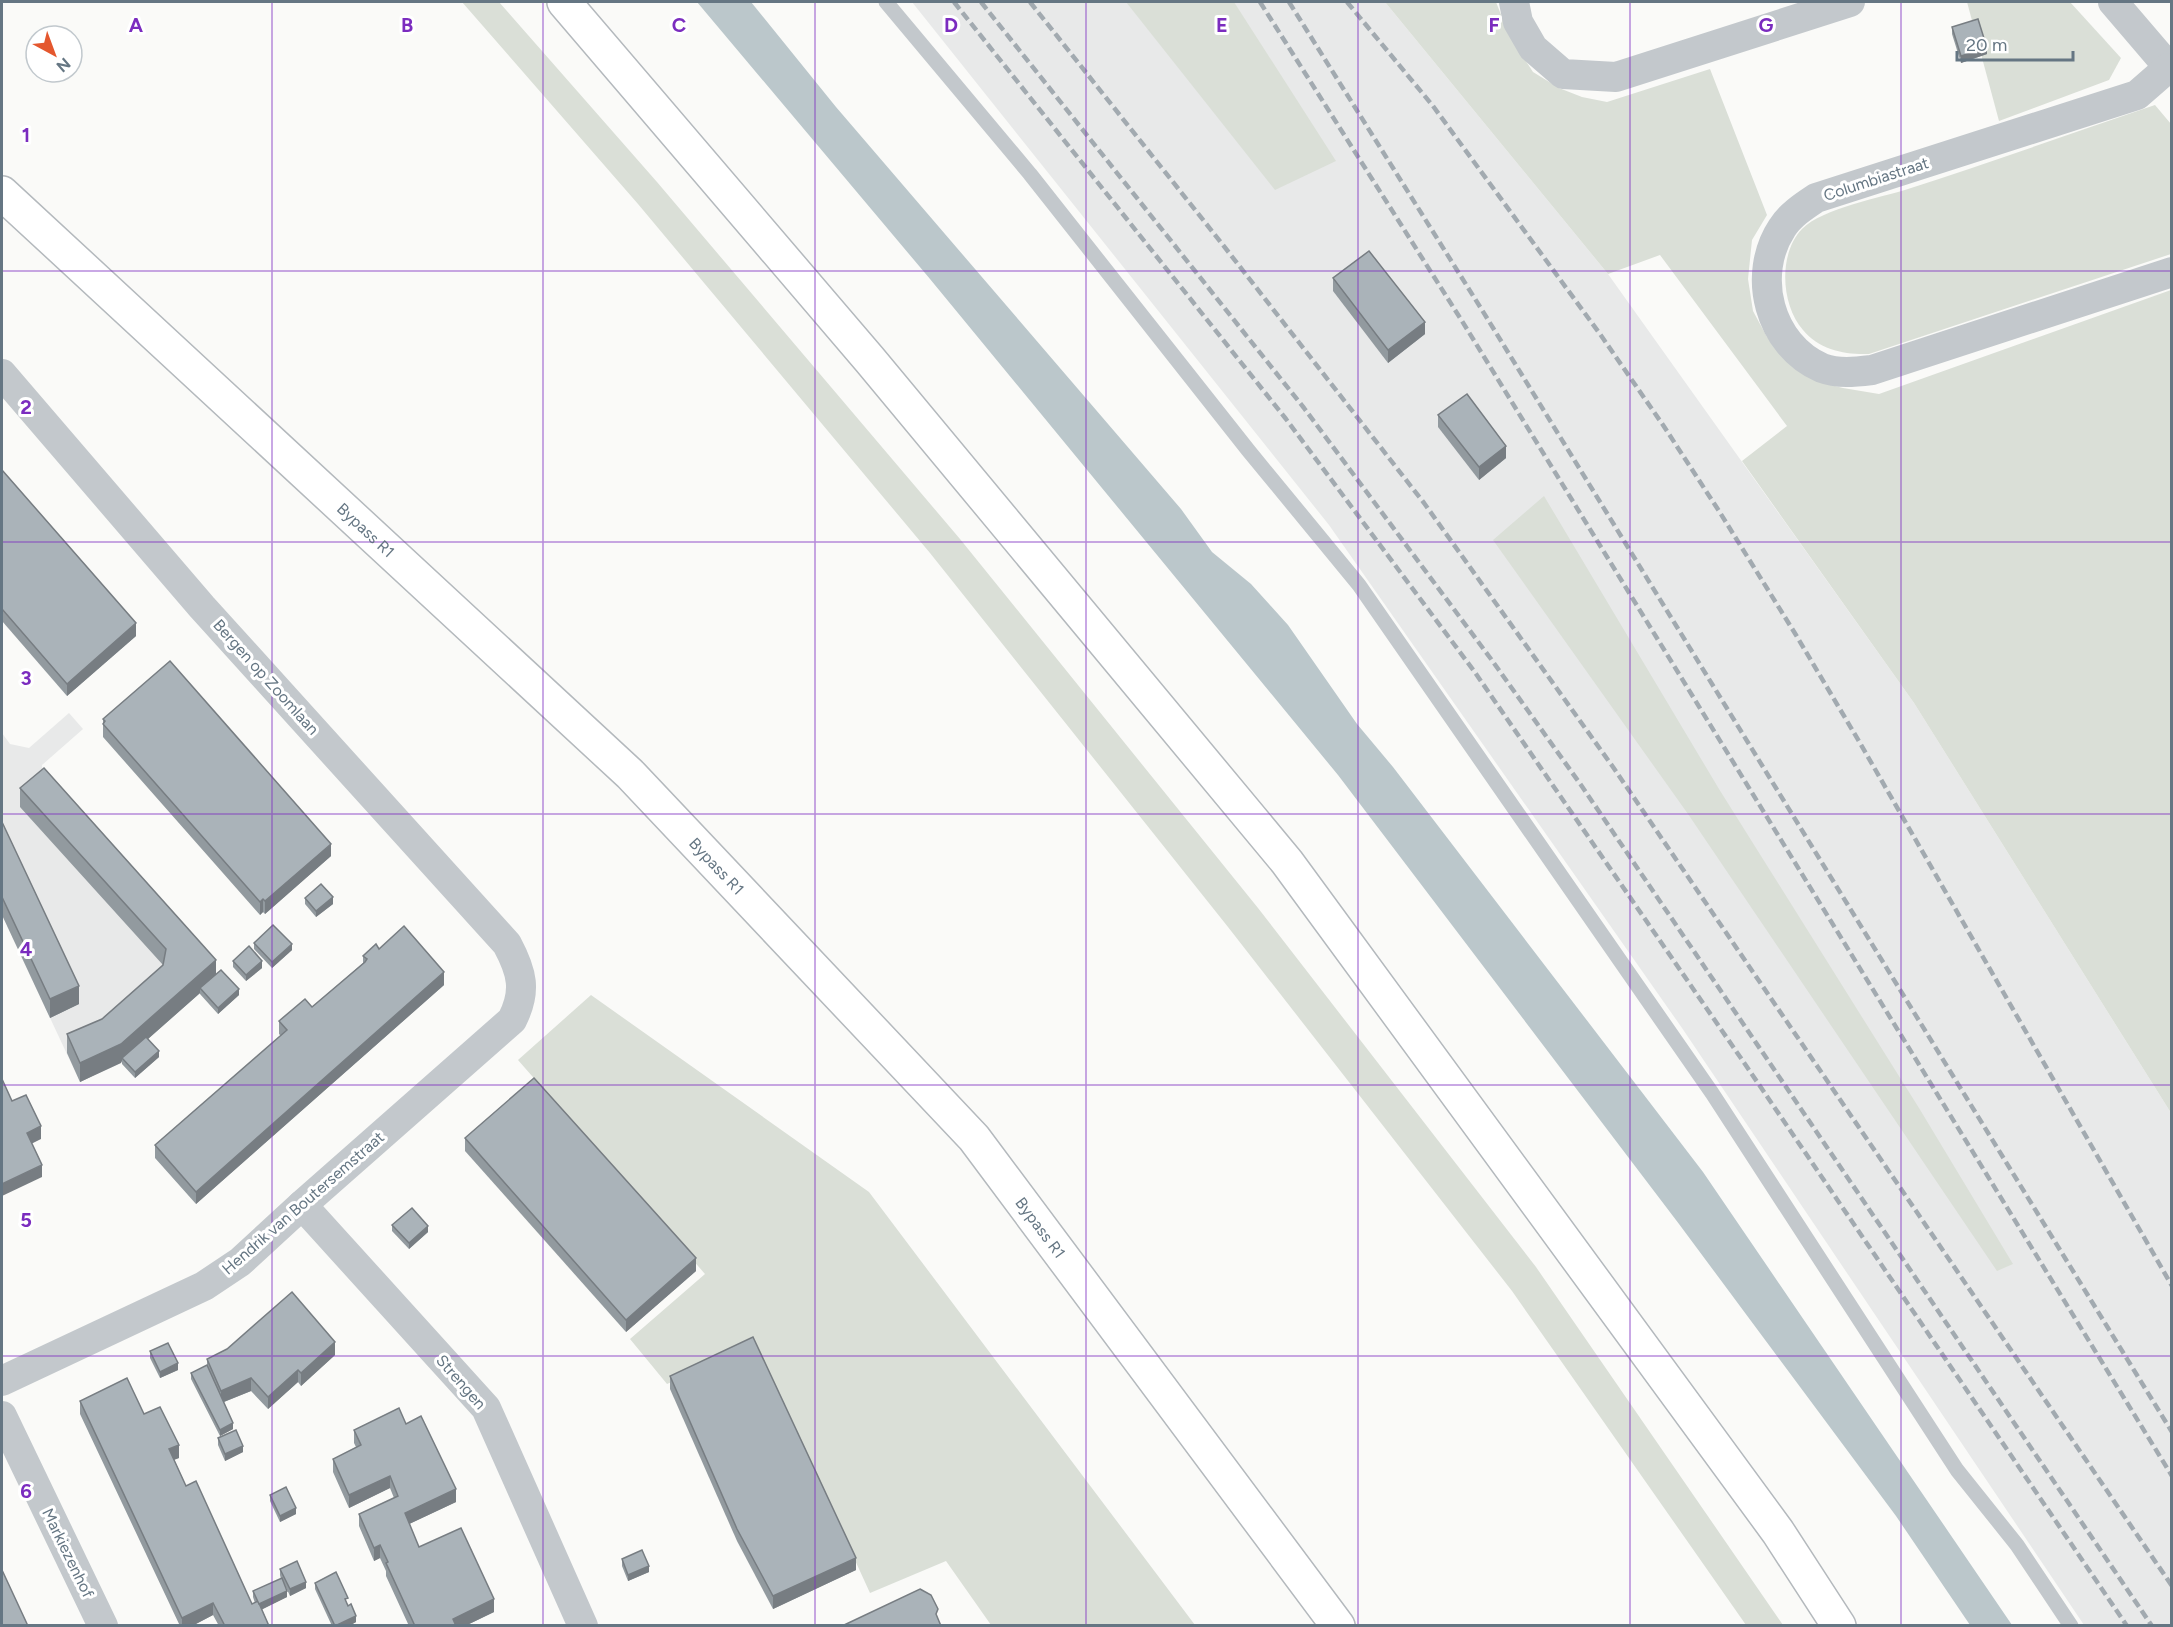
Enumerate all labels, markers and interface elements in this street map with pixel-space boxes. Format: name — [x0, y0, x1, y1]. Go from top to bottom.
text: A — [129, 13, 144, 37]
text: B — [401, 13, 413, 37]
text: C — [672, 13, 686, 37]
text: D — [944, 13, 958, 37]
text: E — [1216, 13, 1228, 37]
text: F — [1488, 13, 1500, 37]
text: G — [1759, 13, 1774, 37]
north arrow — [24, 24, 84, 84]
scale bar — [1957, 24, 2072, 62]
text: 20 m — [1966, 34, 2007, 56]
text: N — [53, 54, 74, 76]
text: 1 — [22, 123, 30, 147]
street label: Columbiastraat — [1821, 153, 1931, 205]
text: 2 — [20, 395, 32, 419]
street label: Bypass R1 — [333, 499, 399, 561]
street label: Bergen op Zoomlaan — [209, 615, 323, 739]
text: 3 — [20, 666, 32, 690]
street label: Bypass R1 — [685, 833, 748, 898]
text: 4 — [20, 937, 33, 961]
street label: Hendrik van Boutersemstraat — [218, 1128, 388, 1278]
street label: Bypass R1 — [1012, 1193, 1070, 1262]
text: 5 — [20, 1208, 32, 1232]
street label: Strengen — [432, 1351, 490, 1413]
text: 6 — [20, 1479, 32, 1503]
street label: Markiezenhof — [38, 1505, 98, 1601]

